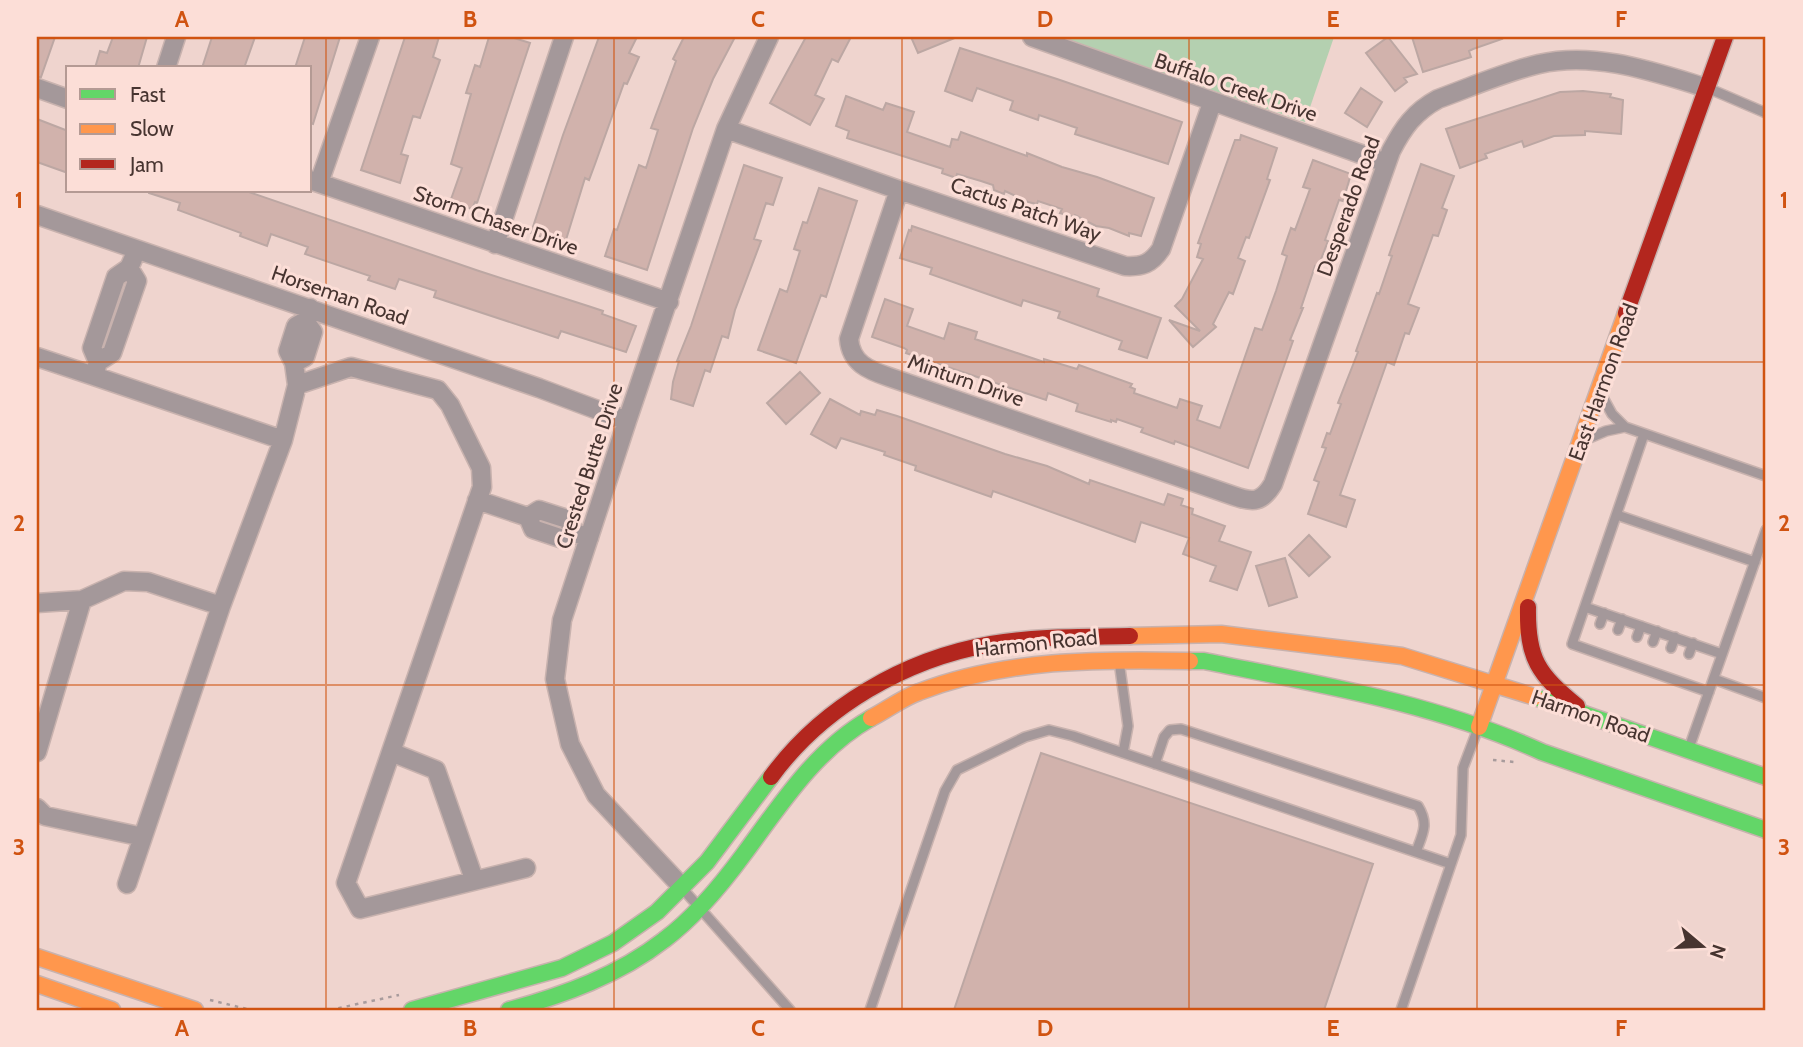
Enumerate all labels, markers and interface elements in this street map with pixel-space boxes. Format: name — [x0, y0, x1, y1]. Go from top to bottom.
text: A — [175, 5, 190, 33]
text: B — [463, 5, 477, 33]
text: C — [751, 5, 765, 33]
text: D — [1037, 5, 1053, 33]
text: E — [1326, 5, 1340, 33]
text: F — [1615, 5, 1627, 33]
street label: Buffalo Creek Drive — [1151, 47, 1321, 127]
legend — [66, 66, 312, 192]
text: Fast — [130, 82, 166, 107]
text: Slow — [130, 116, 174, 141]
street label: Desperado Road — [1311, 133, 1385, 279]
text: Jam — [129, 152, 164, 177]
street label: Cactus Patch Way — [947, 172, 1105, 247]
street label: Storm Chaser Drive — [410, 180, 582, 260]
text: 1 — [15, 186, 23, 214]
text: 1 — [1780, 186, 1788, 214]
street label: Horseman Road — [268, 260, 412, 330]
street label: East Harmon Road — [1563, 300, 1643, 464]
street label: Minturn Drive — [905, 348, 1028, 412]
street label: Crested Butte Drive — [550, 380, 628, 552]
text: 2 — [13, 509, 25, 537]
text: 2 — [1778, 509, 1790, 537]
street label: Harmon Road — [973, 624, 1099, 662]
street label: Harmon Road — [1529, 684, 1653, 748]
text: 3 — [13, 833, 25, 861]
text: 3 — [1778, 833, 1790, 861]
north arrow — [1666, 911, 1736, 981]
text: N — [1705, 941, 1731, 961]
text: A — [175, 1014, 190, 1042]
text: B — [463, 1014, 477, 1042]
text: C — [751, 1014, 765, 1042]
text: D — [1037, 1014, 1053, 1042]
text: E — [1326, 1014, 1340, 1042]
text: F — [1615, 1014, 1627, 1042]

